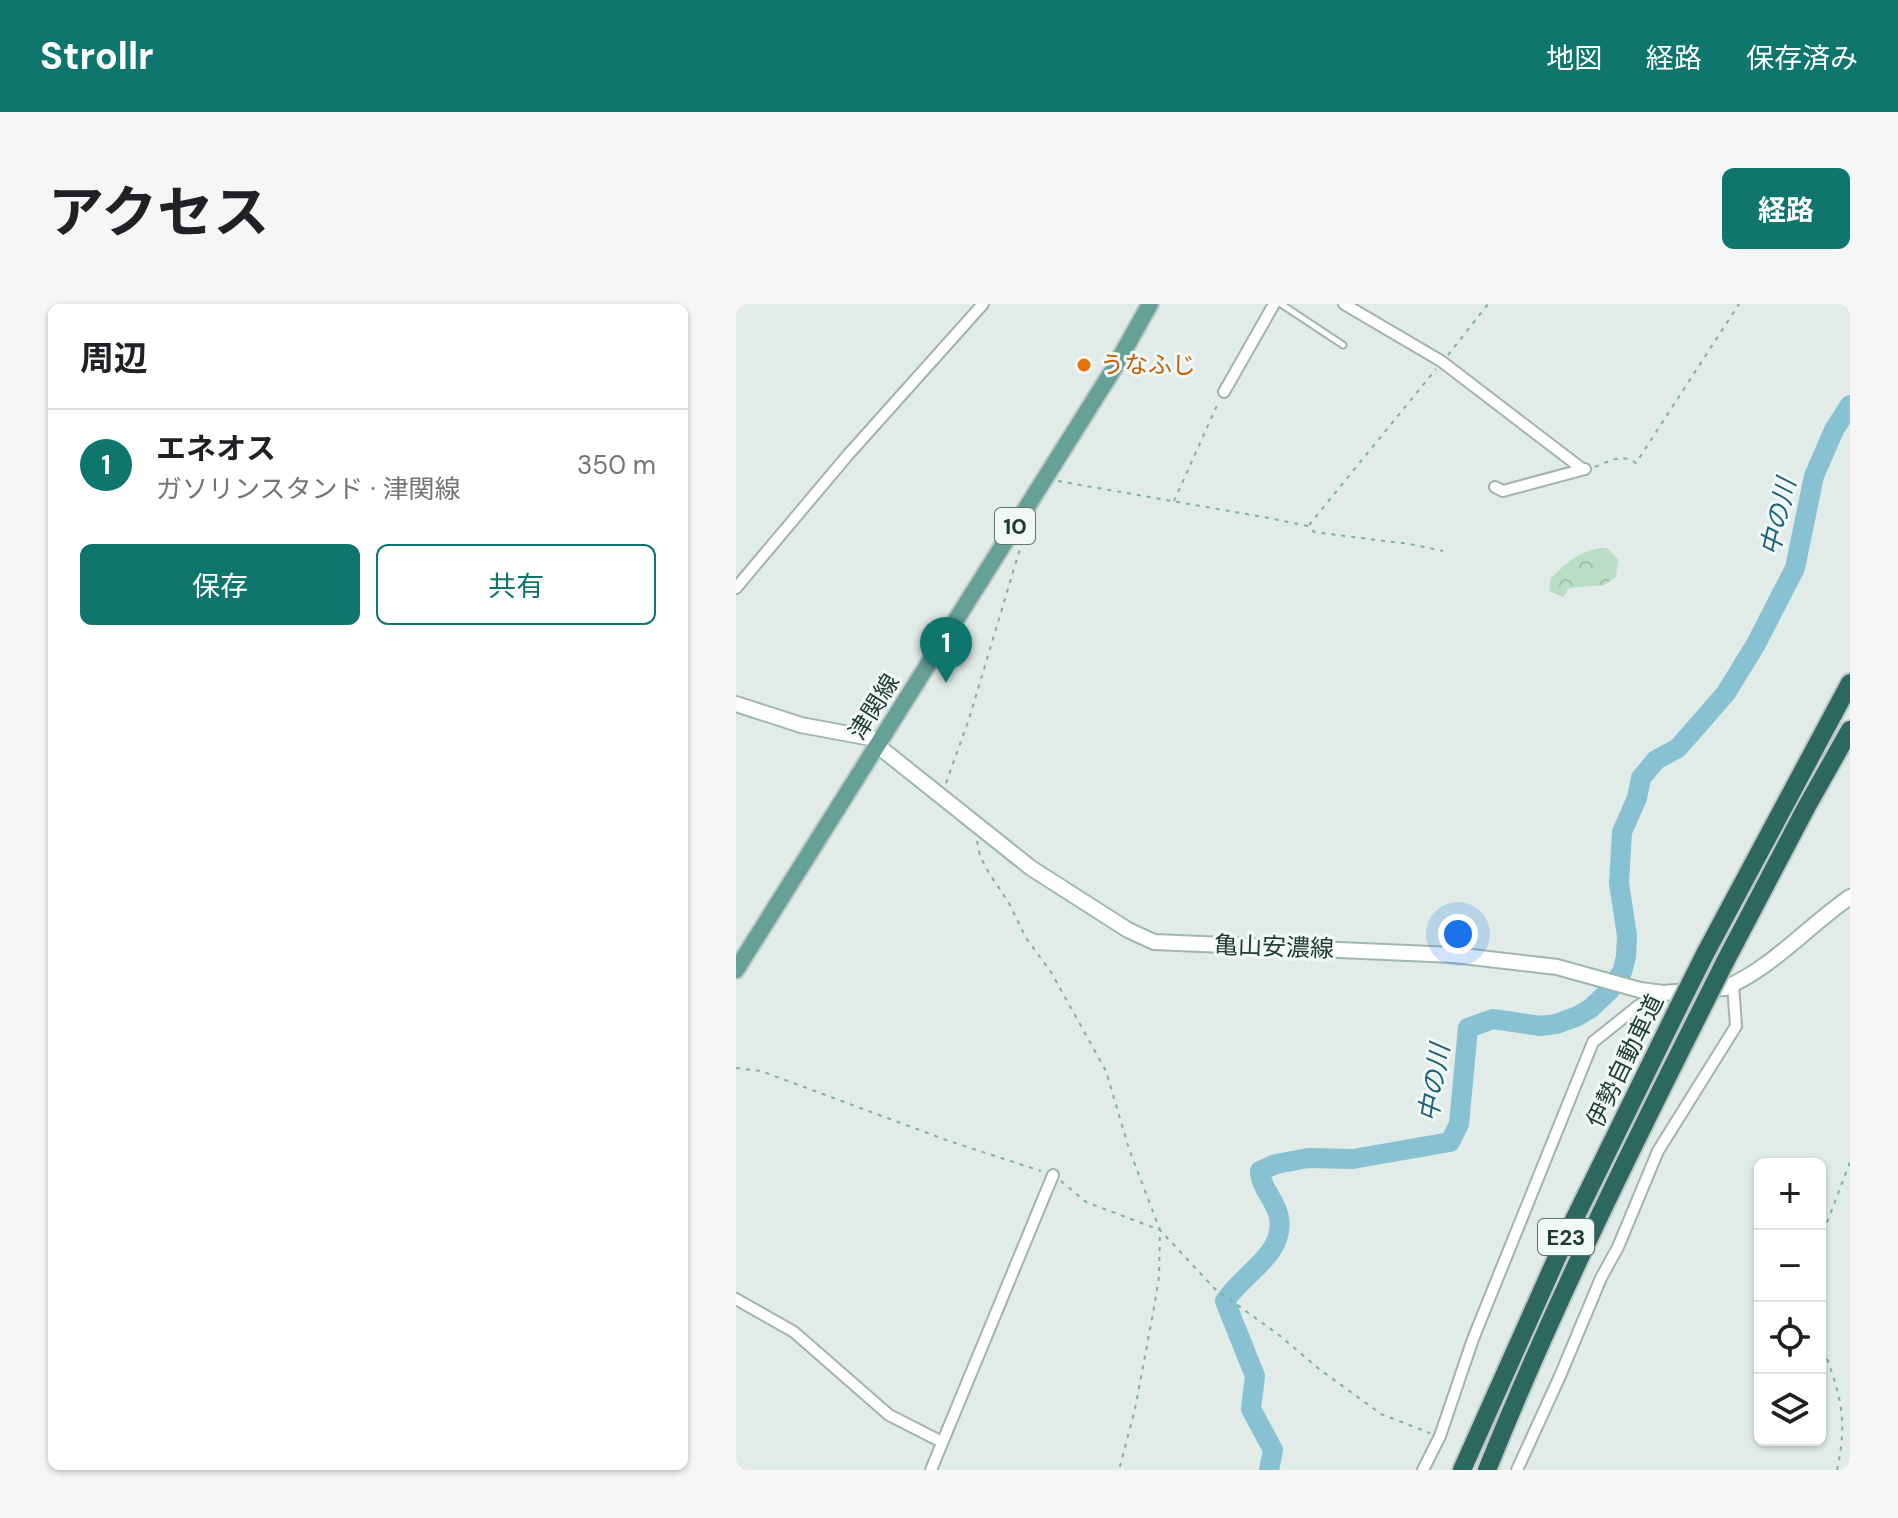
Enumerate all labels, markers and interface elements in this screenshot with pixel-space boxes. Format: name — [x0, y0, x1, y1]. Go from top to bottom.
text: Strollr — [40, 31, 154, 81]
text: 地図 — [1546, 40, 1602, 77]
text: 経路 — [1646, 40, 1702, 77]
text: 保存済み — [1746, 40, 1858, 77]
button: 経路 — [1722, 168, 1850, 249]
text: アクセス — [48, 176, 269, 249]
text: 周辺 — [80, 336, 148, 381]
place label: うなふじ — [1100, 349, 1196, 380]
marker: うなふじ — [1075, 356, 1093, 374]
text: エネオス — [156, 429, 276, 468]
text: 1 — [101, 448, 111, 482]
text: 350 m — [577, 448, 656, 482]
text: ガソリンスタンド · 津関線 — [156, 472, 460, 506]
water label: 中の川 — [1753, 472, 1804, 559]
road number: 10 — [995, 508, 1035, 544]
button: 保存 — [80, 544, 360, 625]
button: 共有 — [376, 544, 656, 625]
pin: 1 — [920, 617, 972, 683]
street label: 津関線 — [841, 668, 906, 745]
your location — [1438, 914, 1478, 954]
street label: 亀山安濃線 — [1214, 929, 1335, 964]
street label: 伊勢自動車道 — [1579, 989, 1670, 1132]
water label: 中の川 — [1411, 1039, 1457, 1124]
map controls — [1754, 1158, 1826, 1446]
button: + — [1754, 1158, 1826, 1230]
road number: E23 — [1538, 1219, 1594, 1255]
button: − — [1754, 1230, 1826, 1302]
button: locate — [1754, 1302, 1826, 1374]
button: layers — [1754, 1374, 1826, 1446]

